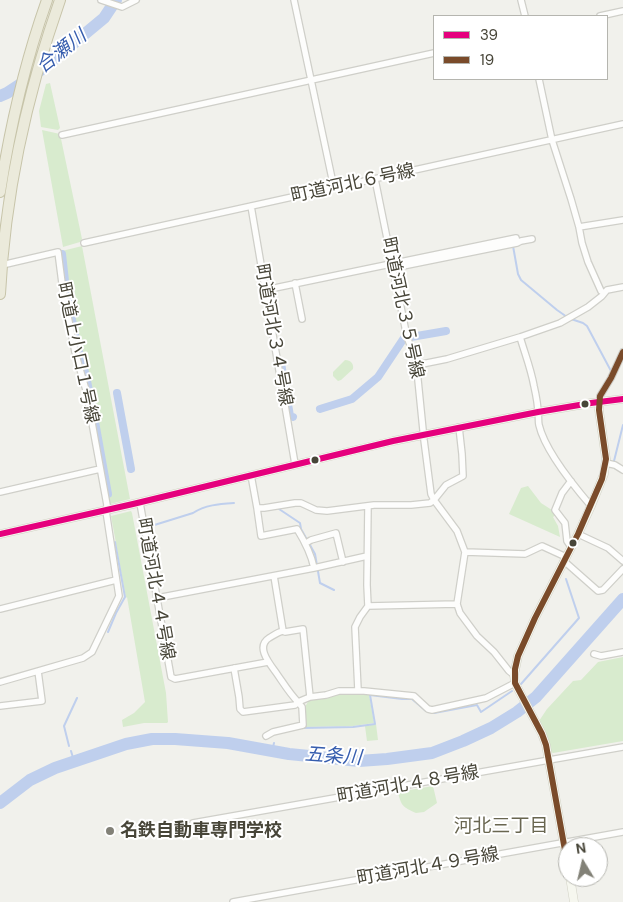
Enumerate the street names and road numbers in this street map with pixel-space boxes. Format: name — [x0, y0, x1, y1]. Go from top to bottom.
street label: 町道河北６号線 — [289, 160, 417, 208]
street label: 町道河北３５号線 — [376, 235, 428, 381]
street label: 町道河北３４号線 — [250, 262, 296, 408]
street label: 町道上小口１号線 — [51, 280, 103, 426]
street label: 町道河北４４号線 — [132, 516, 178, 662]
street label: 町道河北４８号線 — [335, 762, 481, 808]
street label: 町道河北４９号線 — [355, 844, 501, 890]

